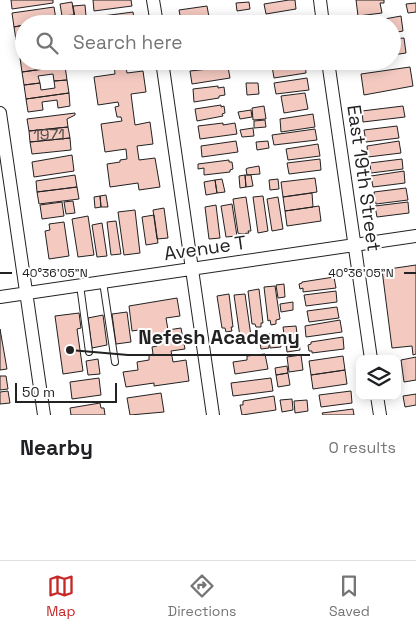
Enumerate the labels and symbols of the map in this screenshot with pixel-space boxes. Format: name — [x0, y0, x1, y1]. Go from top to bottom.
street label: East 19th Street — [341, 103, 387, 253]
house number: 1971 — [33, 124, 65, 145]
street label: Avenue T — [162, 230, 248, 266]
text: 40°36'05"N — [22, 265, 88, 281]
text: 40°36'05"N — [328, 265, 394, 281]
callout: Nefesh Academy — [128, 320, 310, 355]
text: Nefesh Academy — [138, 324, 300, 350]
scale bar — [15, 380, 118, 403]

